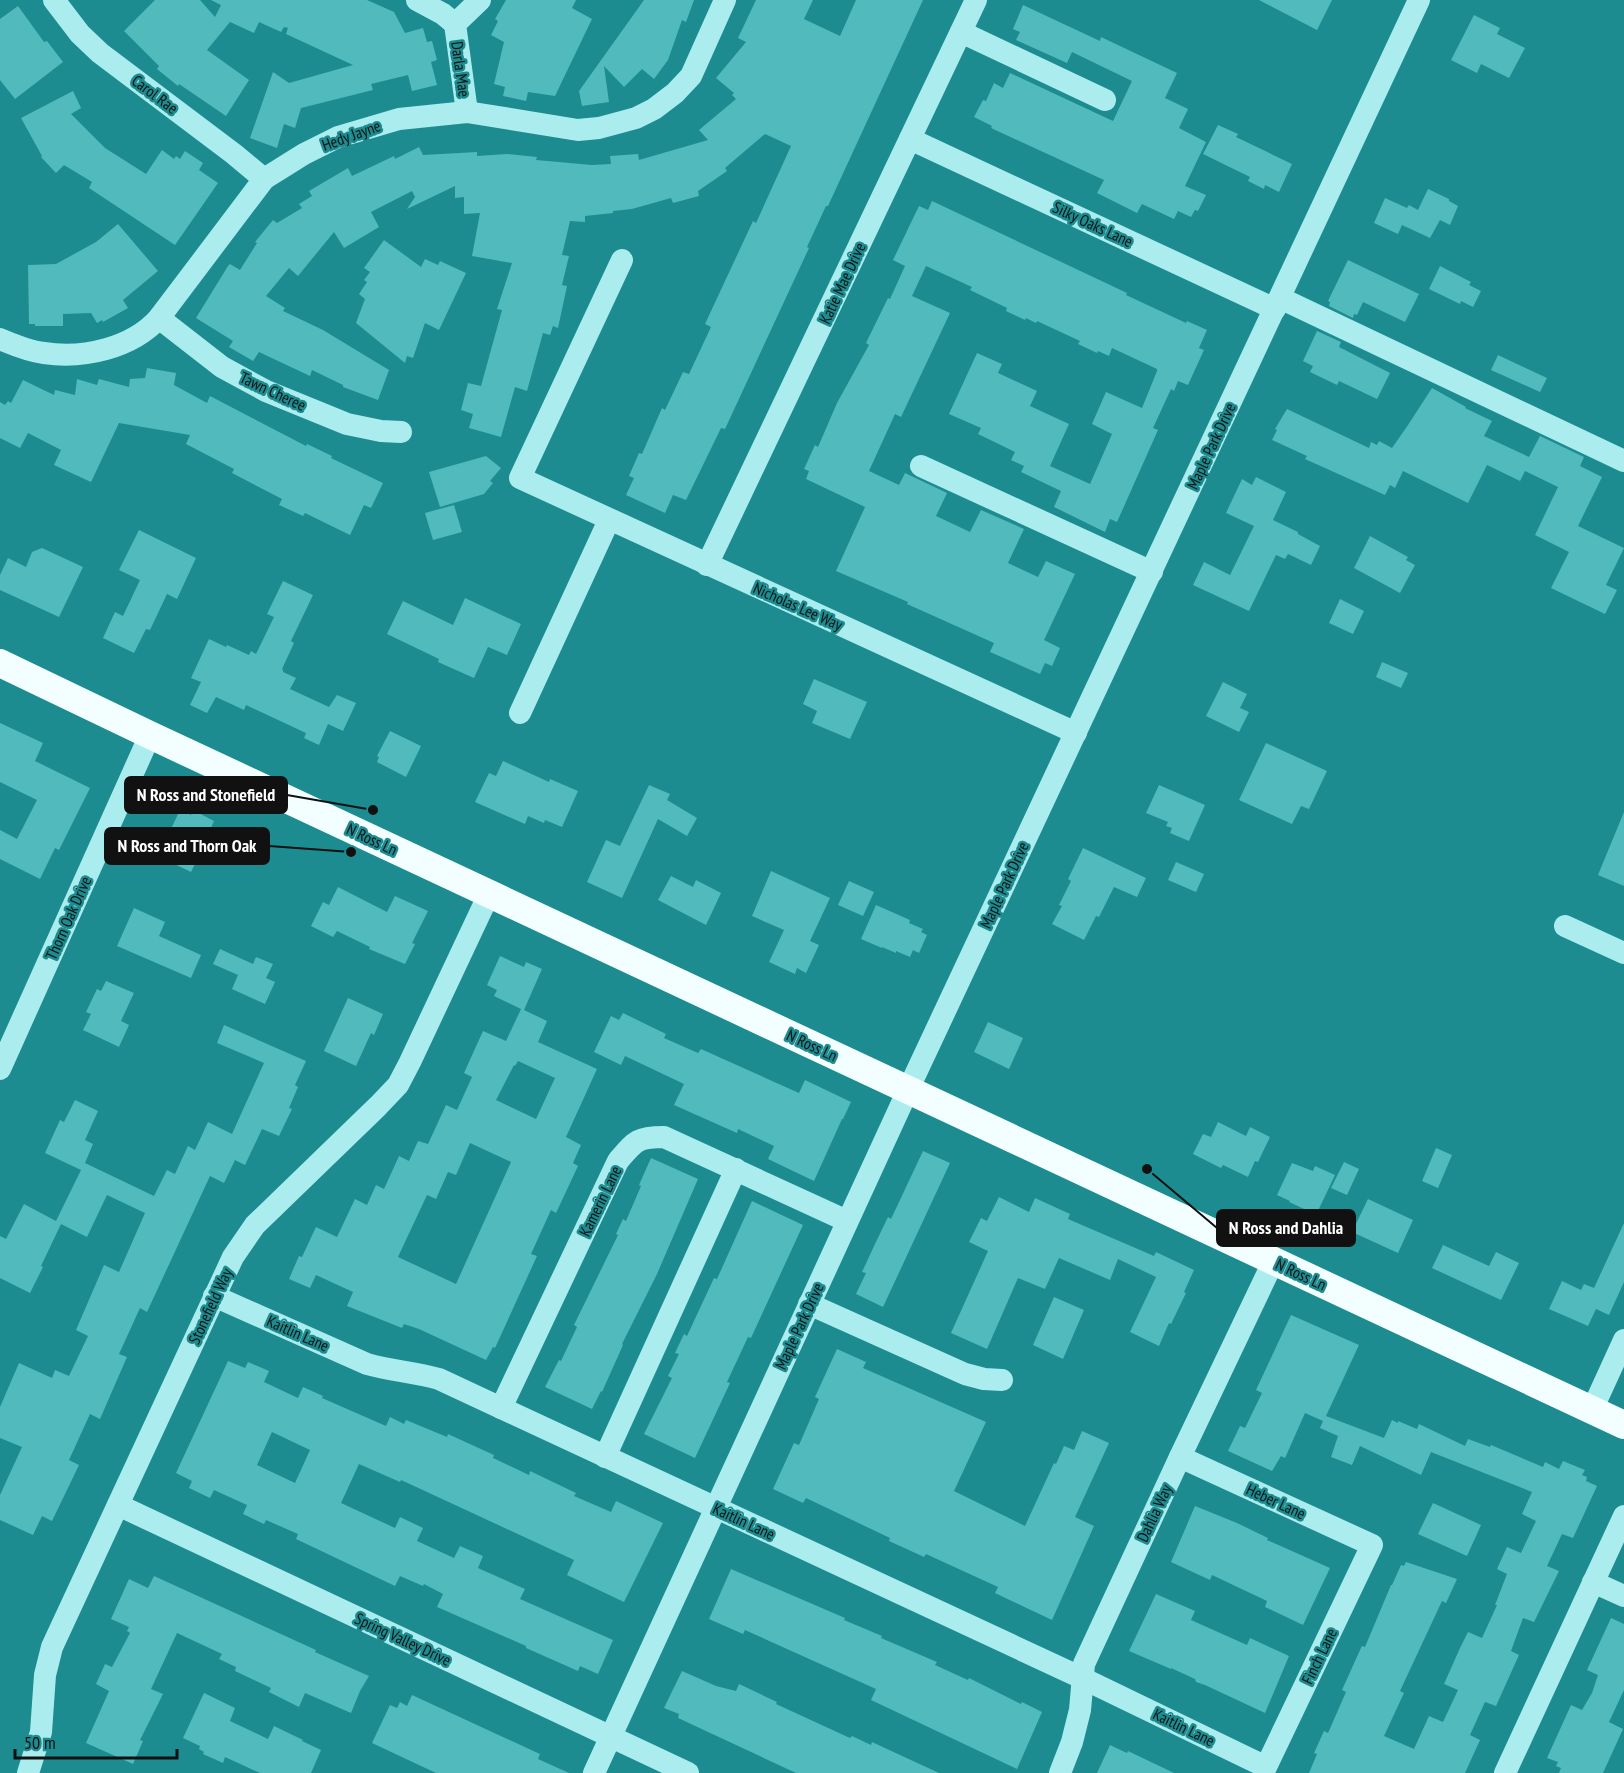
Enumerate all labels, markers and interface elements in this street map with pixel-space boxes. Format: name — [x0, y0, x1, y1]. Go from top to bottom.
street label: Darla Mae — [447, 40, 475, 98]
street label: Carol Rae — [128, 70, 182, 118]
street label: Hedy Jayne — [319, 115, 383, 155]
street label: Silky Oaks Lane — [1050, 197, 1136, 251]
street label: Katie Mae Drive — [814, 239, 870, 327]
street label: Tawn Cheree — [237, 367, 309, 415]
street label: Maple Park Drive — [1182, 400, 1240, 492]
street label: Nicholas Lee Way — [750, 577, 846, 635]
callout: N Ross and Stonefield — [125, 777, 287, 813]
text: N Ross and Stonefield — [137, 783, 275, 806]
street label: N Ross Ln — [343, 819, 401, 859]
callout: N Ross and Thorn Oak — [105, 828, 269, 864]
text: N Ross and Thorn Oak — [118, 834, 257, 857]
street label: Maple Park Drive — [975, 839, 1033, 931]
street label: Thorn Oak Drive — [41, 873, 95, 963]
street label: N Ross Ln — [783, 1025, 841, 1065]
street label: Kamerin Lane — [574, 1163, 626, 1239]
callout: N Ross and Dahlia — [1217, 1210, 1355, 1246]
text: N Ross and Dahlia — [1229, 1216, 1343, 1239]
street label: N Ross Ln — [1272, 1254, 1330, 1294]
street label: Stonefield Way — [184, 1265, 236, 1347]
street label: Maple Park Drive — [770, 1280, 828, 1372]
street label: Kaitlin Lane — [264, 1310, 332, 1356]
street label: Heber Lane — [1243, 1479, 1309, 1523]
street label: Dahlia Way — [1132, 1481, 1176, 1545]
street label: Kaitlin Lane — [710, 1498, 778, 1544]
street label: Spring Valley Drive — [352, 1608, 454, 1670]
street label: Finch Lane — [1297, 1625, 1341, 1687]
street label: Kaitlin Lane — [1150, 1704, 1218, 1750]
scale bar — [15, 1722, 177, 1760]
text: 50 m — [24, 1731, 56, 1754]

